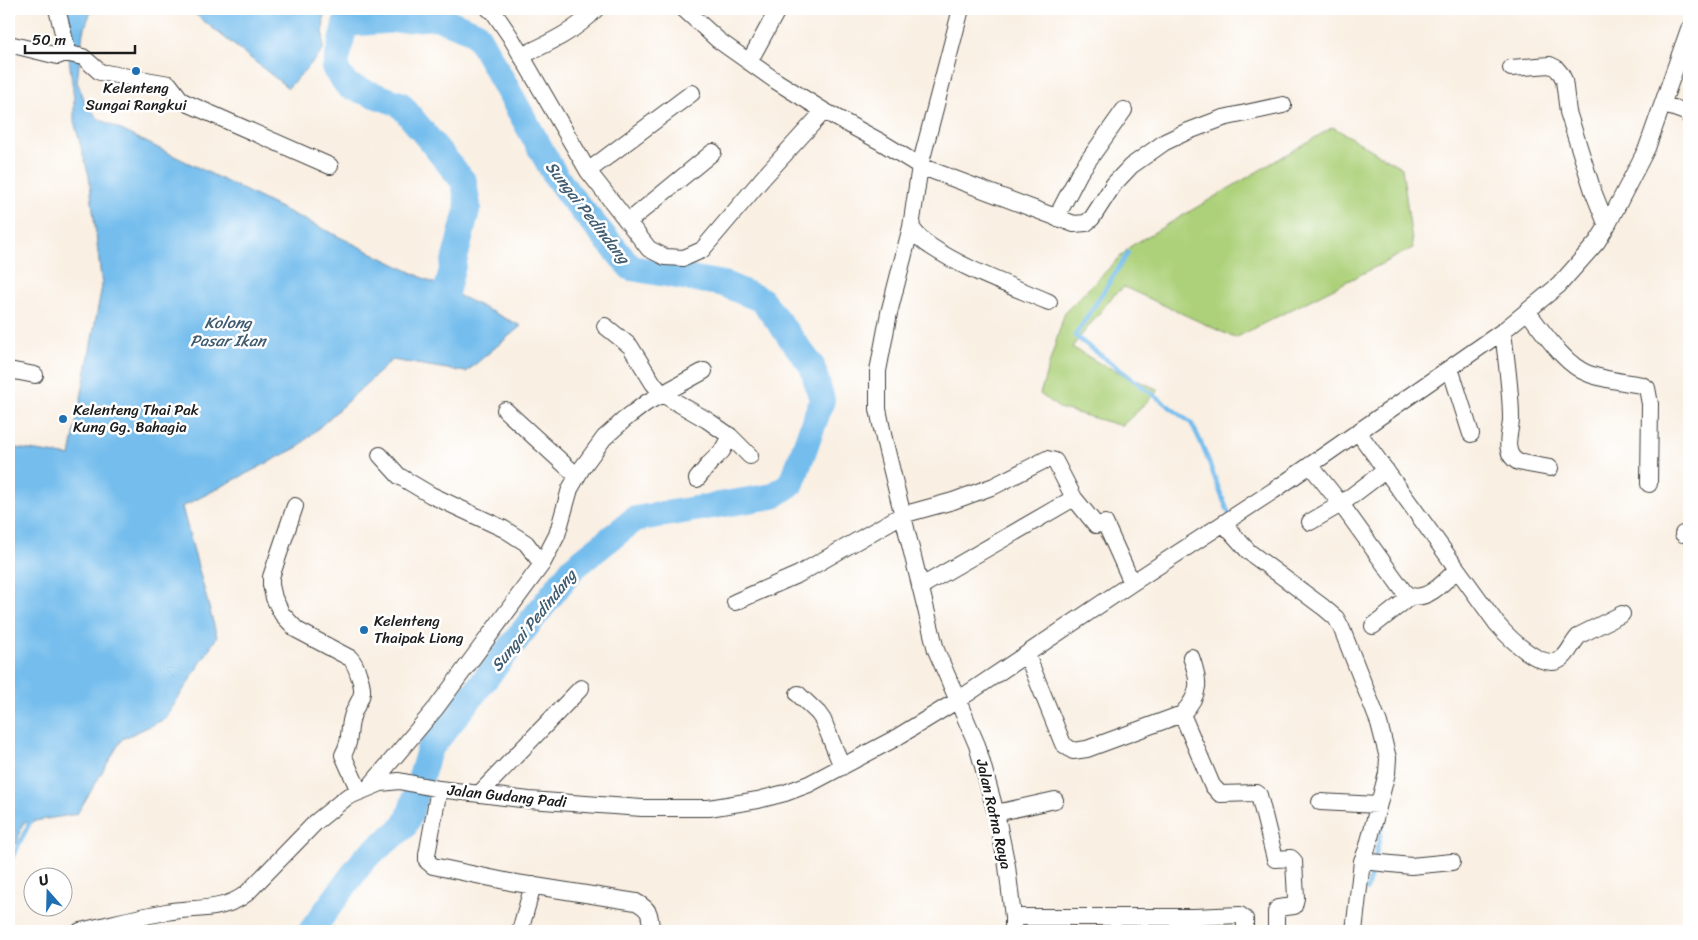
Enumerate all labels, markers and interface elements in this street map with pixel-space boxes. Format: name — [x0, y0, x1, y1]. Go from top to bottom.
scale bar — [25, 22, 135, 54]
text: 50 m — [32, 27, 67, 53]
marker: Kelenteng Sungai Rangkui — [130, 65, 142, 77]
place label: Kelenteng Sungai Rangkui — [85, 75, 187, 118]
water label: Sungai Pedindang — [538, 154, 639, 272]
water label: Kolong Pasar Ikan — [190, 308, 268, 355]
place label: Kelenteng Thai Pak Kung Gg. Bahagia — [73, 397, 200, 440]
marker: Kelenteng Thai Pak Kung Gg. Bahagia — [57, 413, 69, 425]
water label: Sungai Pedindang — [483, 561, 585, 678]
place label: Kelenteng Thaipak Liong — [374, 608, 464, 651]
marker: Kelenteng Thaipak Liong — [358, 624, 370, 636]
street label: Jalan Ratna Raya — [968, 755, 1019, 872]
street label: Jalan Gudang Padi — [445, 777, 569, 815]
text: U — [35, 867, 53, 894]
north arrow — [22, 868, 72, 918]

